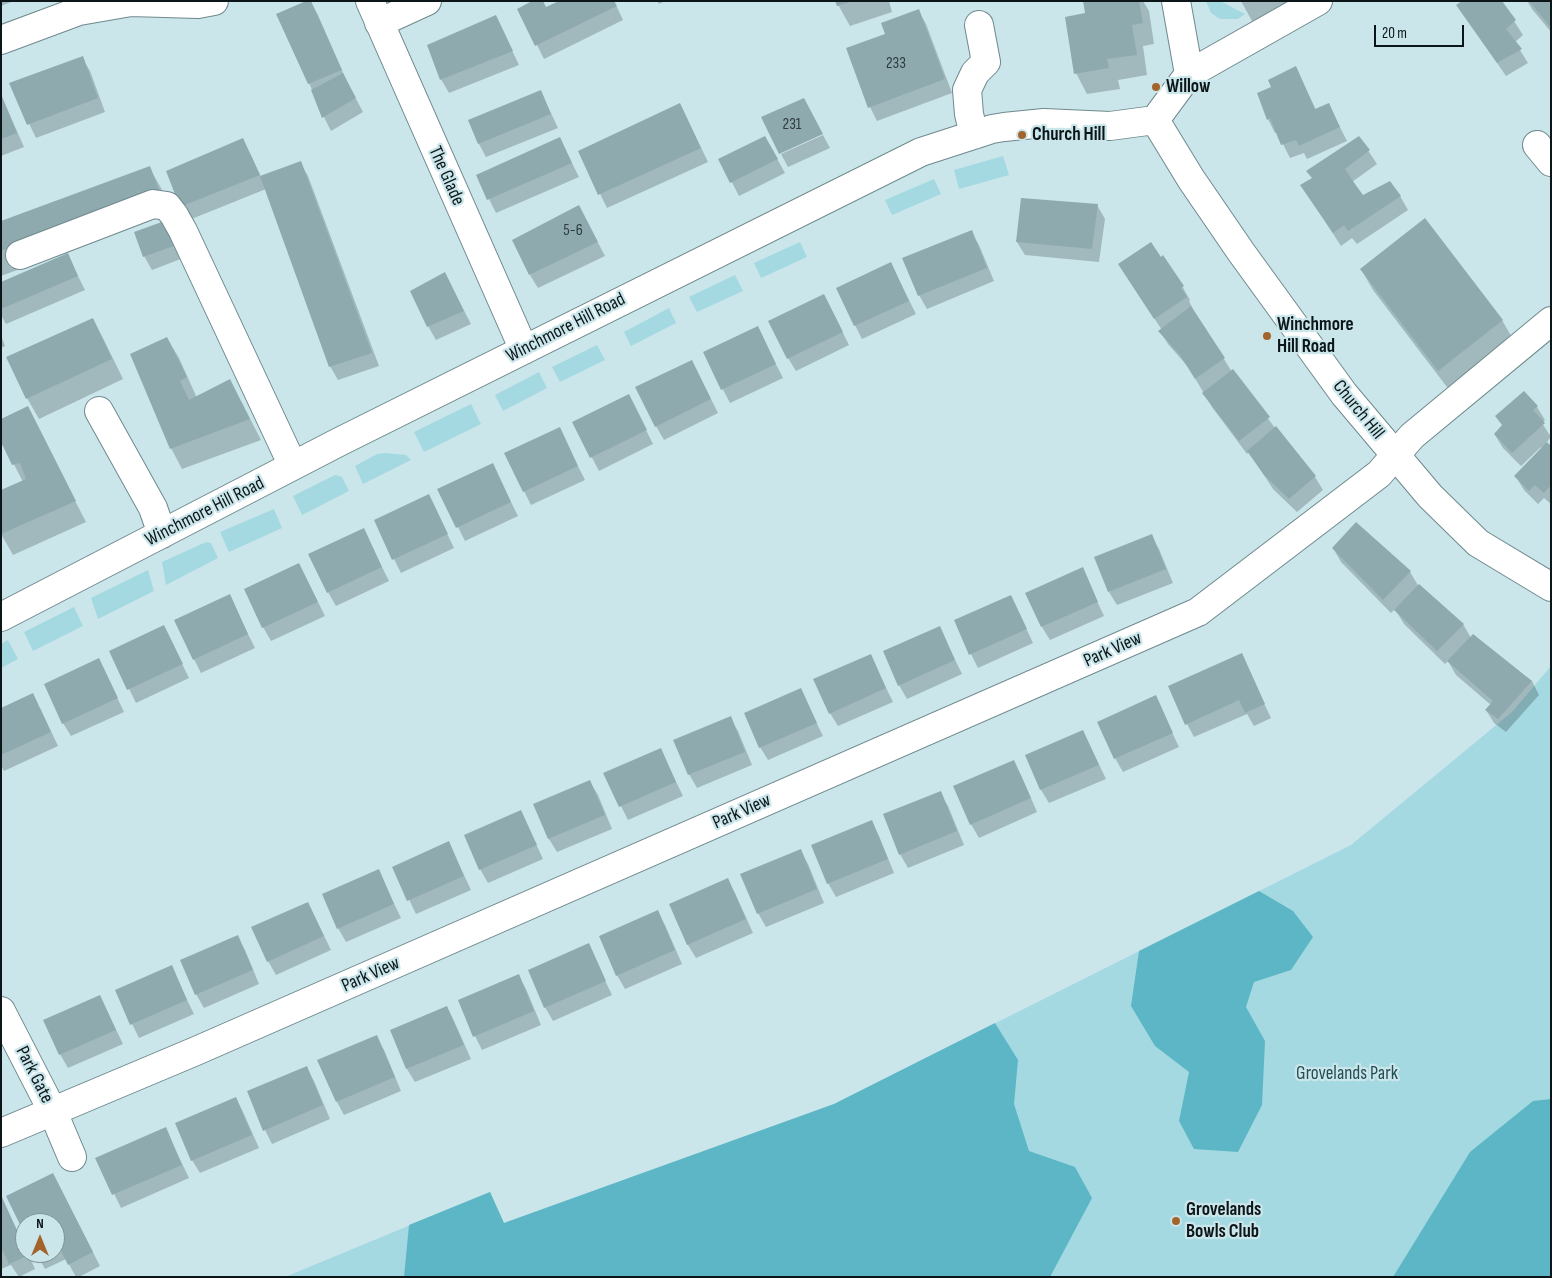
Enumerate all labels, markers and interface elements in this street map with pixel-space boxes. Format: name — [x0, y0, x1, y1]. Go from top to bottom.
scale bar — [1377, 15, 1467, 47]
text: 20 m — [1382, 24, 1407, 43]
house number: 233 — [886, 54, 906, 74]
place label: Willow — [1166, 76, 1211, 98]
marker: Willow — [1150, 81, 1162, 93]
house number: 231 — [783, 115, 801, 135]
place label: Church Hill — [1032, 124, 1105, 146]
marker: Church Hill — [1016, 129, 1028, 141]
street label: The Glade — [423, 143, 469, 209]
house number: 5-6 — [563, 221, 583, 241]
street label: Winchmore Hill Road — [503, 288, 629, 368]
place label: Winchmore Hill Road — [1277, 314, 1354, 358]
marker: Winchmore Hill Road — [1261, 330, 1273, 342]
street label: Church Hill — [1327, 376, 1389, 444]
street label: Winchmore Hill Road — [142, 472, 268, 552]
street label: Park View — [1080, 627, 1146, 673]
street label: Park View — [709, 789, 775, 835]
street label: Park View — [338, 952, 404, 998]
street label: Park Gate — [10, 1043, 58, 1107]
park label: Grovelands Park — [1296, 1063, 1398, 1085]
place label: Grovelands Bowls Club — [1186, 1199, 1261, 1243]
north arrow — [15, 1213, 65, 1263]
text: N — [36, 1215, 44, 1232]
marker: Grovelands Bowls Club — [1170, 1215, 1182, 1227]

